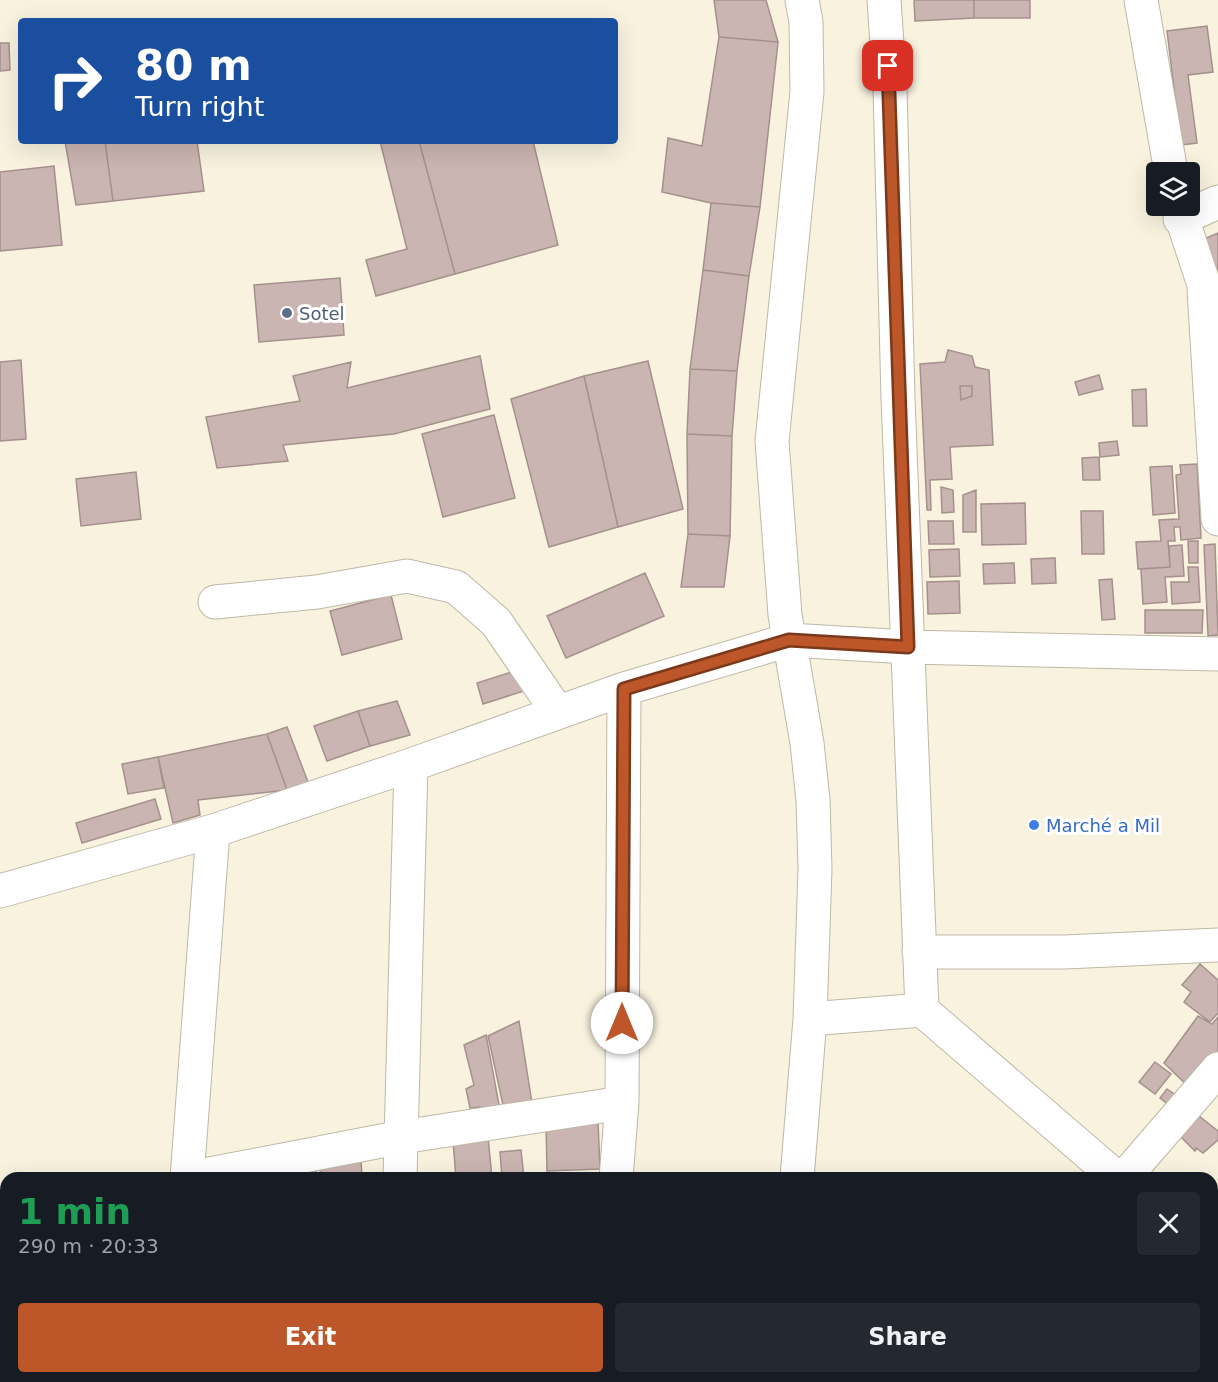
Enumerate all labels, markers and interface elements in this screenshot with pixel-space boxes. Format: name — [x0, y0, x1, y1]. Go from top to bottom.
pin — [862, 40, 913, 91]
text: 80 m — [135, 41, 252, 90]
icon: right — [36, 42, 114, 120]
icon: arrive — [871, 49, 904, 82]
text: Turn right — [135, 91, 264, 122]
map controls — [1146, 162, 1200, 216]
button: layers — [1146, 162, 1200, 216]
place label: Sotel — [299, 303, 345, 324]
marker: Sotel — [280, 306, 294, 320]
place label: Marché a Mil — [1046, 815, 1160, 836]
marker: Marché a Mil — [1027, 818, 1041, 832]
position arrow — [590, 991, 654, 1055]
text: 1 min — [18, 1191, 131, 1232]
button: close — [1137, 1192, 1200, 1255]
text: 290 m · 20:33 — [18, 1234, 159, 1258]
button: Exit — [18, 1303, 603, 1372]
button: Share — [615, 1303, 1200, 1372]

